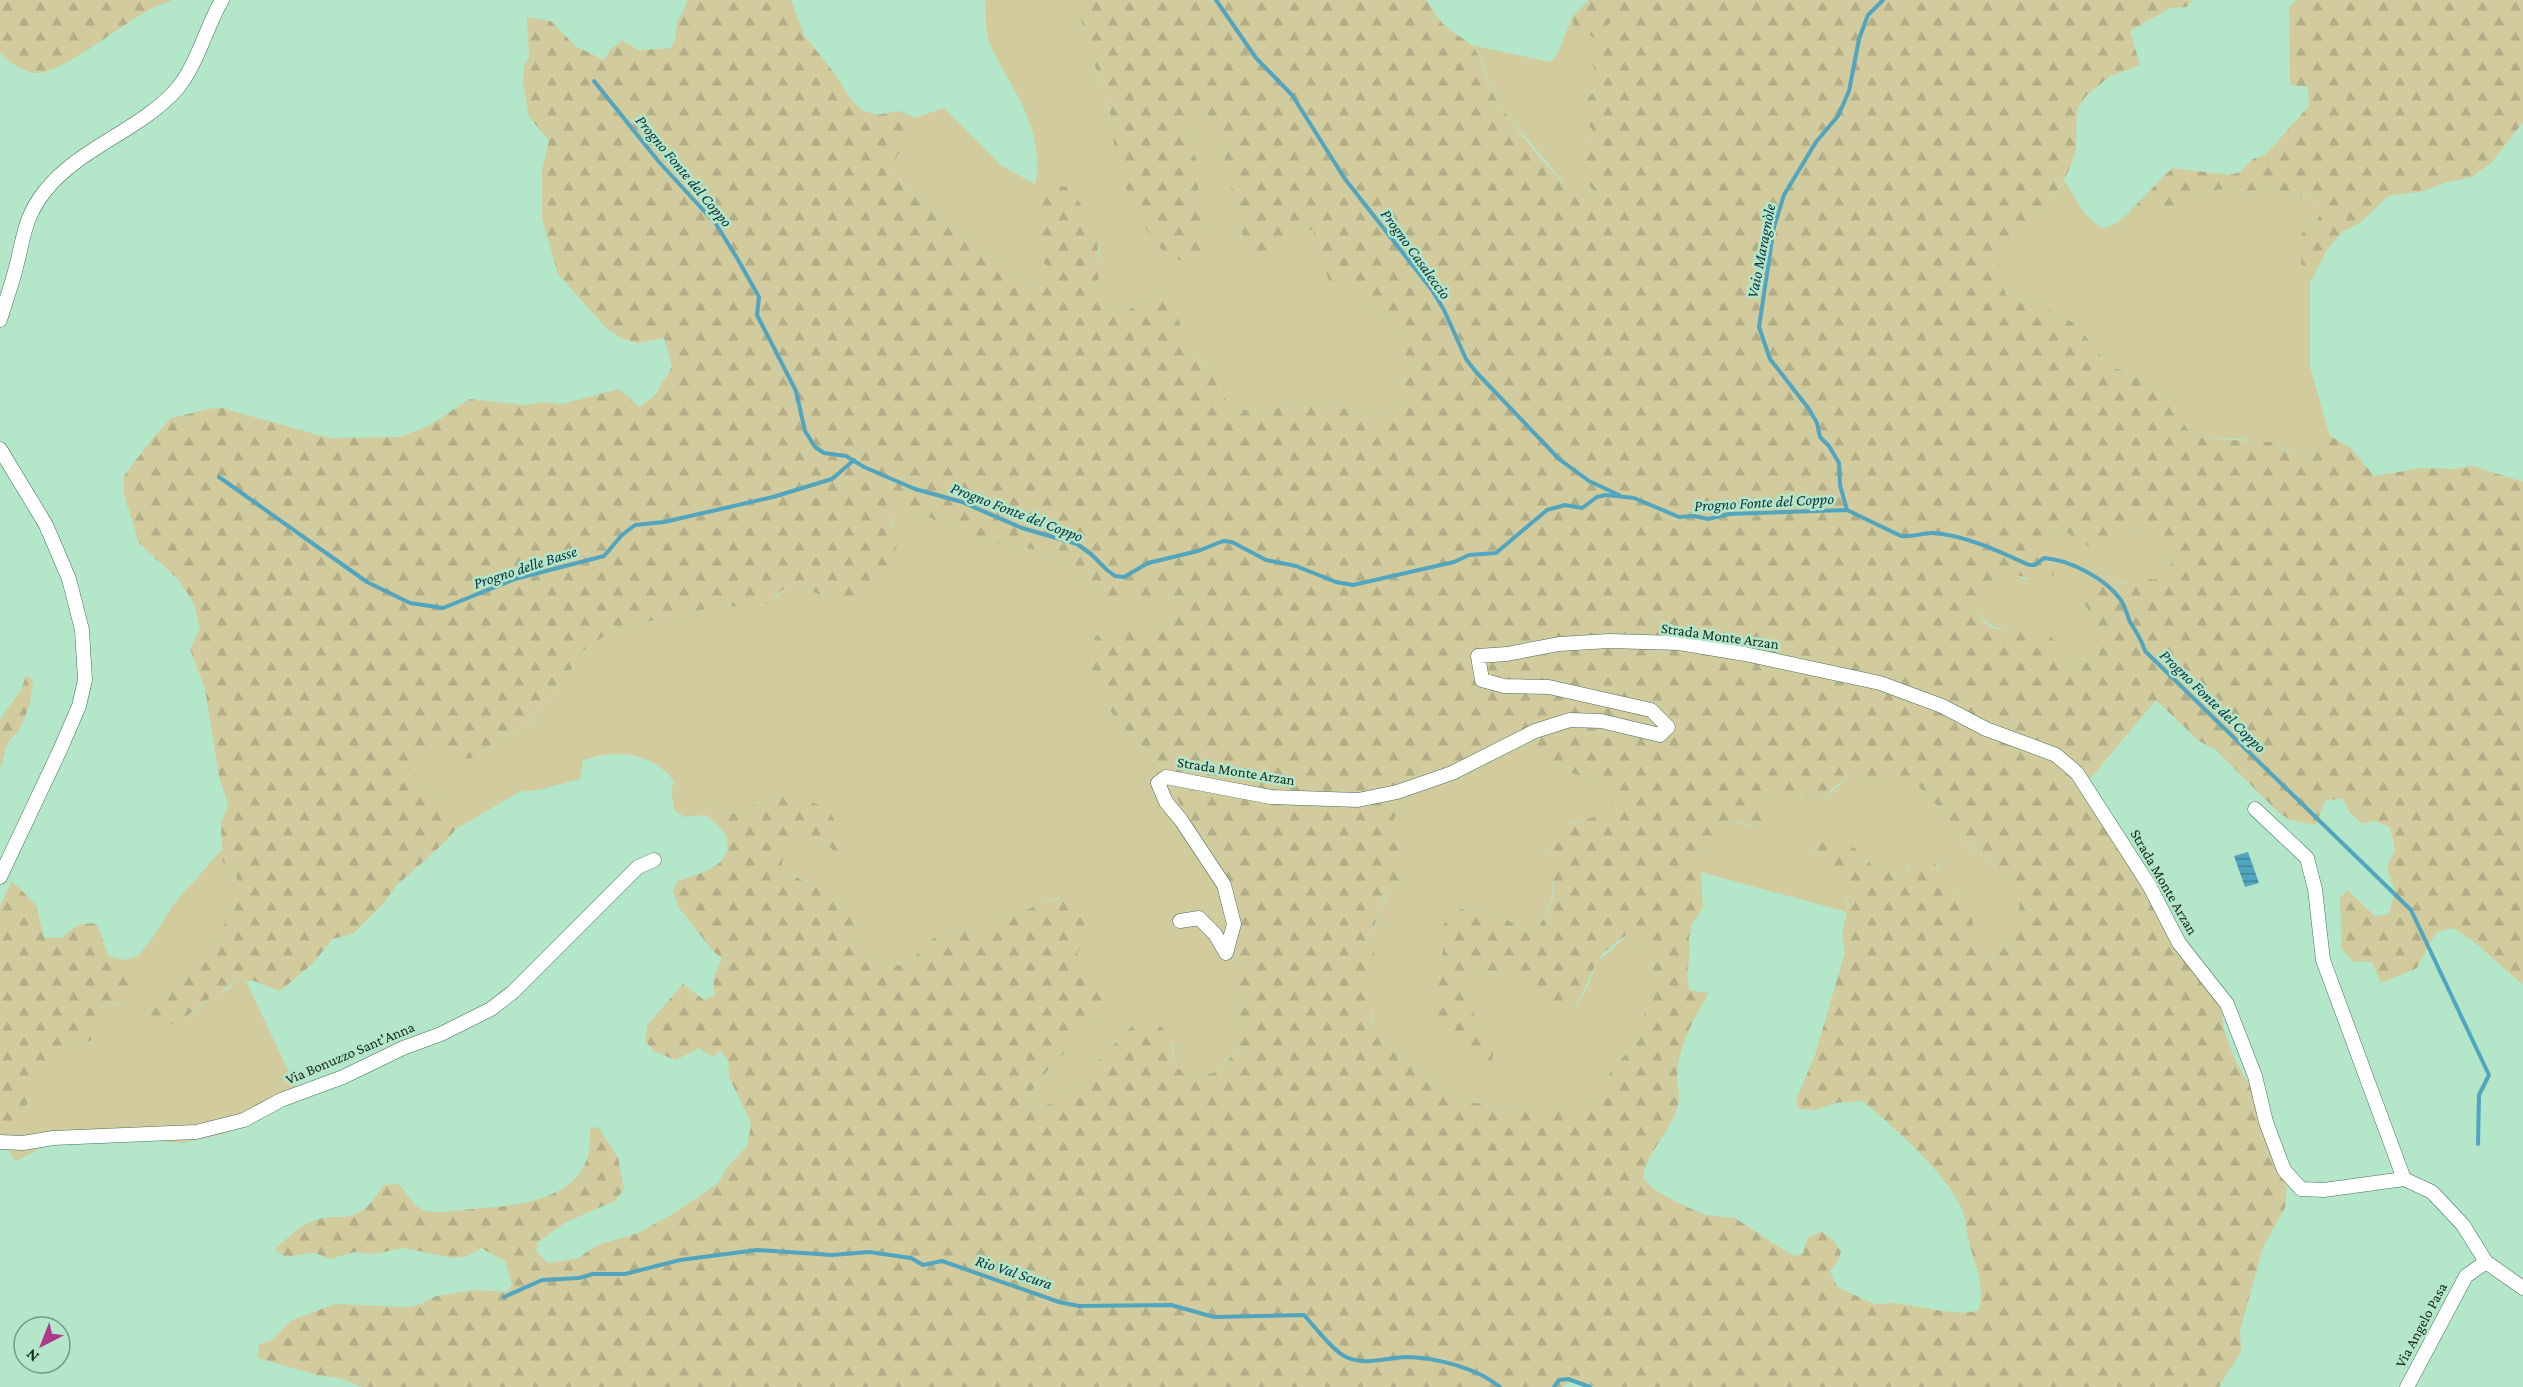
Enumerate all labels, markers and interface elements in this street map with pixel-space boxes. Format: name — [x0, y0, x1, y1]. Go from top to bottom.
water label: Progno Fonte del Coppo — [632, 112, 736, 231]
water label: Vaio Maragnòle — [1744, 202, 1779, 300]
water label: Progno Casaleccio — [1377, 206, 1454, 303]
water label: Progno Fonte del Coppo — [948, 479, 1086, 546]
water label: Progno Fonte del Coppo — [1694, 490, 1835, 515]
water label: Progno delle Basse — [471, 542, 579, 593]
street label: Strada Monte Arzan — [1660, 620, 1780, 652]
water label: Progno Fonte del Coppo — [2156, 646, 2269, 757]
street label: Strada Monte Arzan — [1176, 754, 1296, 788]
street label: Strada Monte Arzan — [2127, 826, 2201, 938]
street label: Via Bonuzzo Sant'Anna — [283, 1019, 417, 1087]
water label: Rio Val Scura — [974, 1252, 1055, 1293]
street label: Via Angelo Pasa — [2392, 1280, 2451, 1371]
north arrow — [12, 1315, 72, 1375]
text: N — [22, 1346, 42, 1366]

